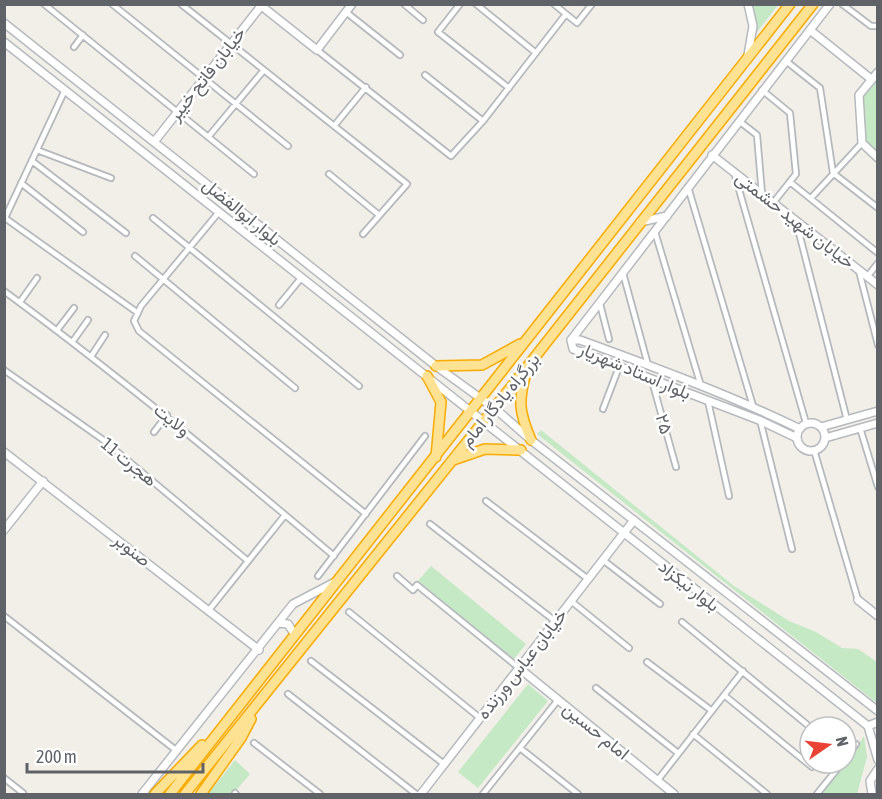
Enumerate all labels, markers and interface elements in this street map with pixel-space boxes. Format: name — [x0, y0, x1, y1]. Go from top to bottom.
street label: خیابان فاتح خیبر — [163, 23, 251, 127]
street label: خیابان شهید حشمتی — [731, 167, 859, 273]
street label: بلوار ابوالفضل — [198, 173, 286, 251]
street label: بلوار استاد شهریار — [575, 337, 694, 404]
street label: بزرگراه یادگار امام — [455, 349, 545, 452]
street label: ولایت — [149, 399, 195, 441]
street label: ۲۵ — [652, 411, 677, 436]
street label: هجرت 11 — [97, 433, 161, 491]
street label: صنوبر — [108, 528, 155, 571]
street label: بلوار نیکزاد — [654, 555, 724, 617]
street label: خیابان عباس ورزنده — [472, 604, 572, 724]
street label: امام حسین — [558, 698, 634, 765]
north arrow — [798, 715, 858, 775]
text: N — [833, 735, 852, 748]
scale bar — [27, 736, 202, 774]
text: 200 m — [36, 746, 77, 767]

